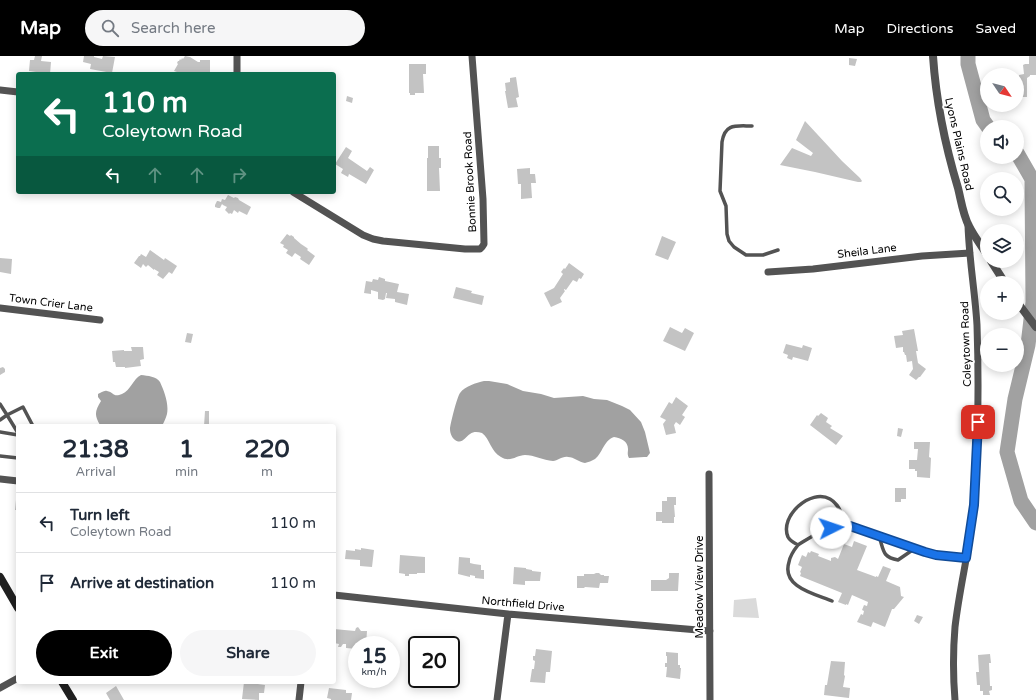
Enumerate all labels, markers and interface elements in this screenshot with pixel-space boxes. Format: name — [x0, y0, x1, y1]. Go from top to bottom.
search box — [85, 10, 365, 46]
text: Map — [20, 17, 61, 39]
icon: search — [99, 17, 121, 39]
text: Search here — [131, 19, 215, 37]
text: Map — [834, 20, 865, 37]
text: Directions — [887, 20, 954, 37]
text: Saved — [976, 20, 1016, 37]
north arrow — [980, 68, 1024, 112]
map controls — [980, 68, 1024, 372]
text: 110 m — [102, 86, 188, 120]
icon: left — [36, 88, 88, 140]
street label: Lyons Plains Road — [942, 96, 976, 192]
text: Coleytown Road — [102, 120, 243, 142]
button: sound — [980, 120, 1024, 164]
street label: Bonnie Brook Road — [461, 131, 479, 233]
icon: left — [102, 164, 124, 186]
icon: ahead — [144, 164, 166, 186]
icon: ahead — [186, 164, 208, 186]
icon: right — [228, 164, 250, 186]
button: search — [980, 172, 1024, 216]
button: layers — [980, 224, 1024, 268]
street label: Sheila Lane — [837, 241, 897, 261]
button: + — [980, 276, 1024, 320]
street label: Town Crier Lane — [8, 291, 94, 315]
street label: Coleytown Road — [958, 301, 974, 387]
button: − — [980, 328, 1024, 372]
pin — [961, 405, 995, 439]
icon: arrive — [967, 411, 989, 433]
text: 21:38 — [62, 435, 129, 464]
text: 1 — [179, 435, 194, 464]
text: 220 — [244, 435, 290, 464]
text: Arrival — [75, 464, 116, 480]
text: min — [175, 464, 198, 480]
text: m — [261, 464, 273, 480]
text: Turn left — [70, 506, 130, 524]
position arrow — [810, 507, 852, 549]
icon: left — [36, 512, 58, 534]
text: 110 m — [270, 514, 316, 532]
text: Coleytown Road — [70, 524, 171, 540]
street label: Meadow View Drive — [693, 535, 706, 639]
icon: arrive — [36, 572, 58, 594]
text: Arrive at destination — [70, 574, 214, 592]
text: 110 m — [270, 574, 316, 592]
street label: Northfield Drive — [481, 594, 565, 614]
button: Exit — [36, 630, 172, 676]
button: Share — [180, 630, 316, 676]
speed limit sign: 20 — [408, 636, 460, 688]
text: 15 — [361, 645, 387, 669]
text: km/h — [361, 666, 387, 678]

